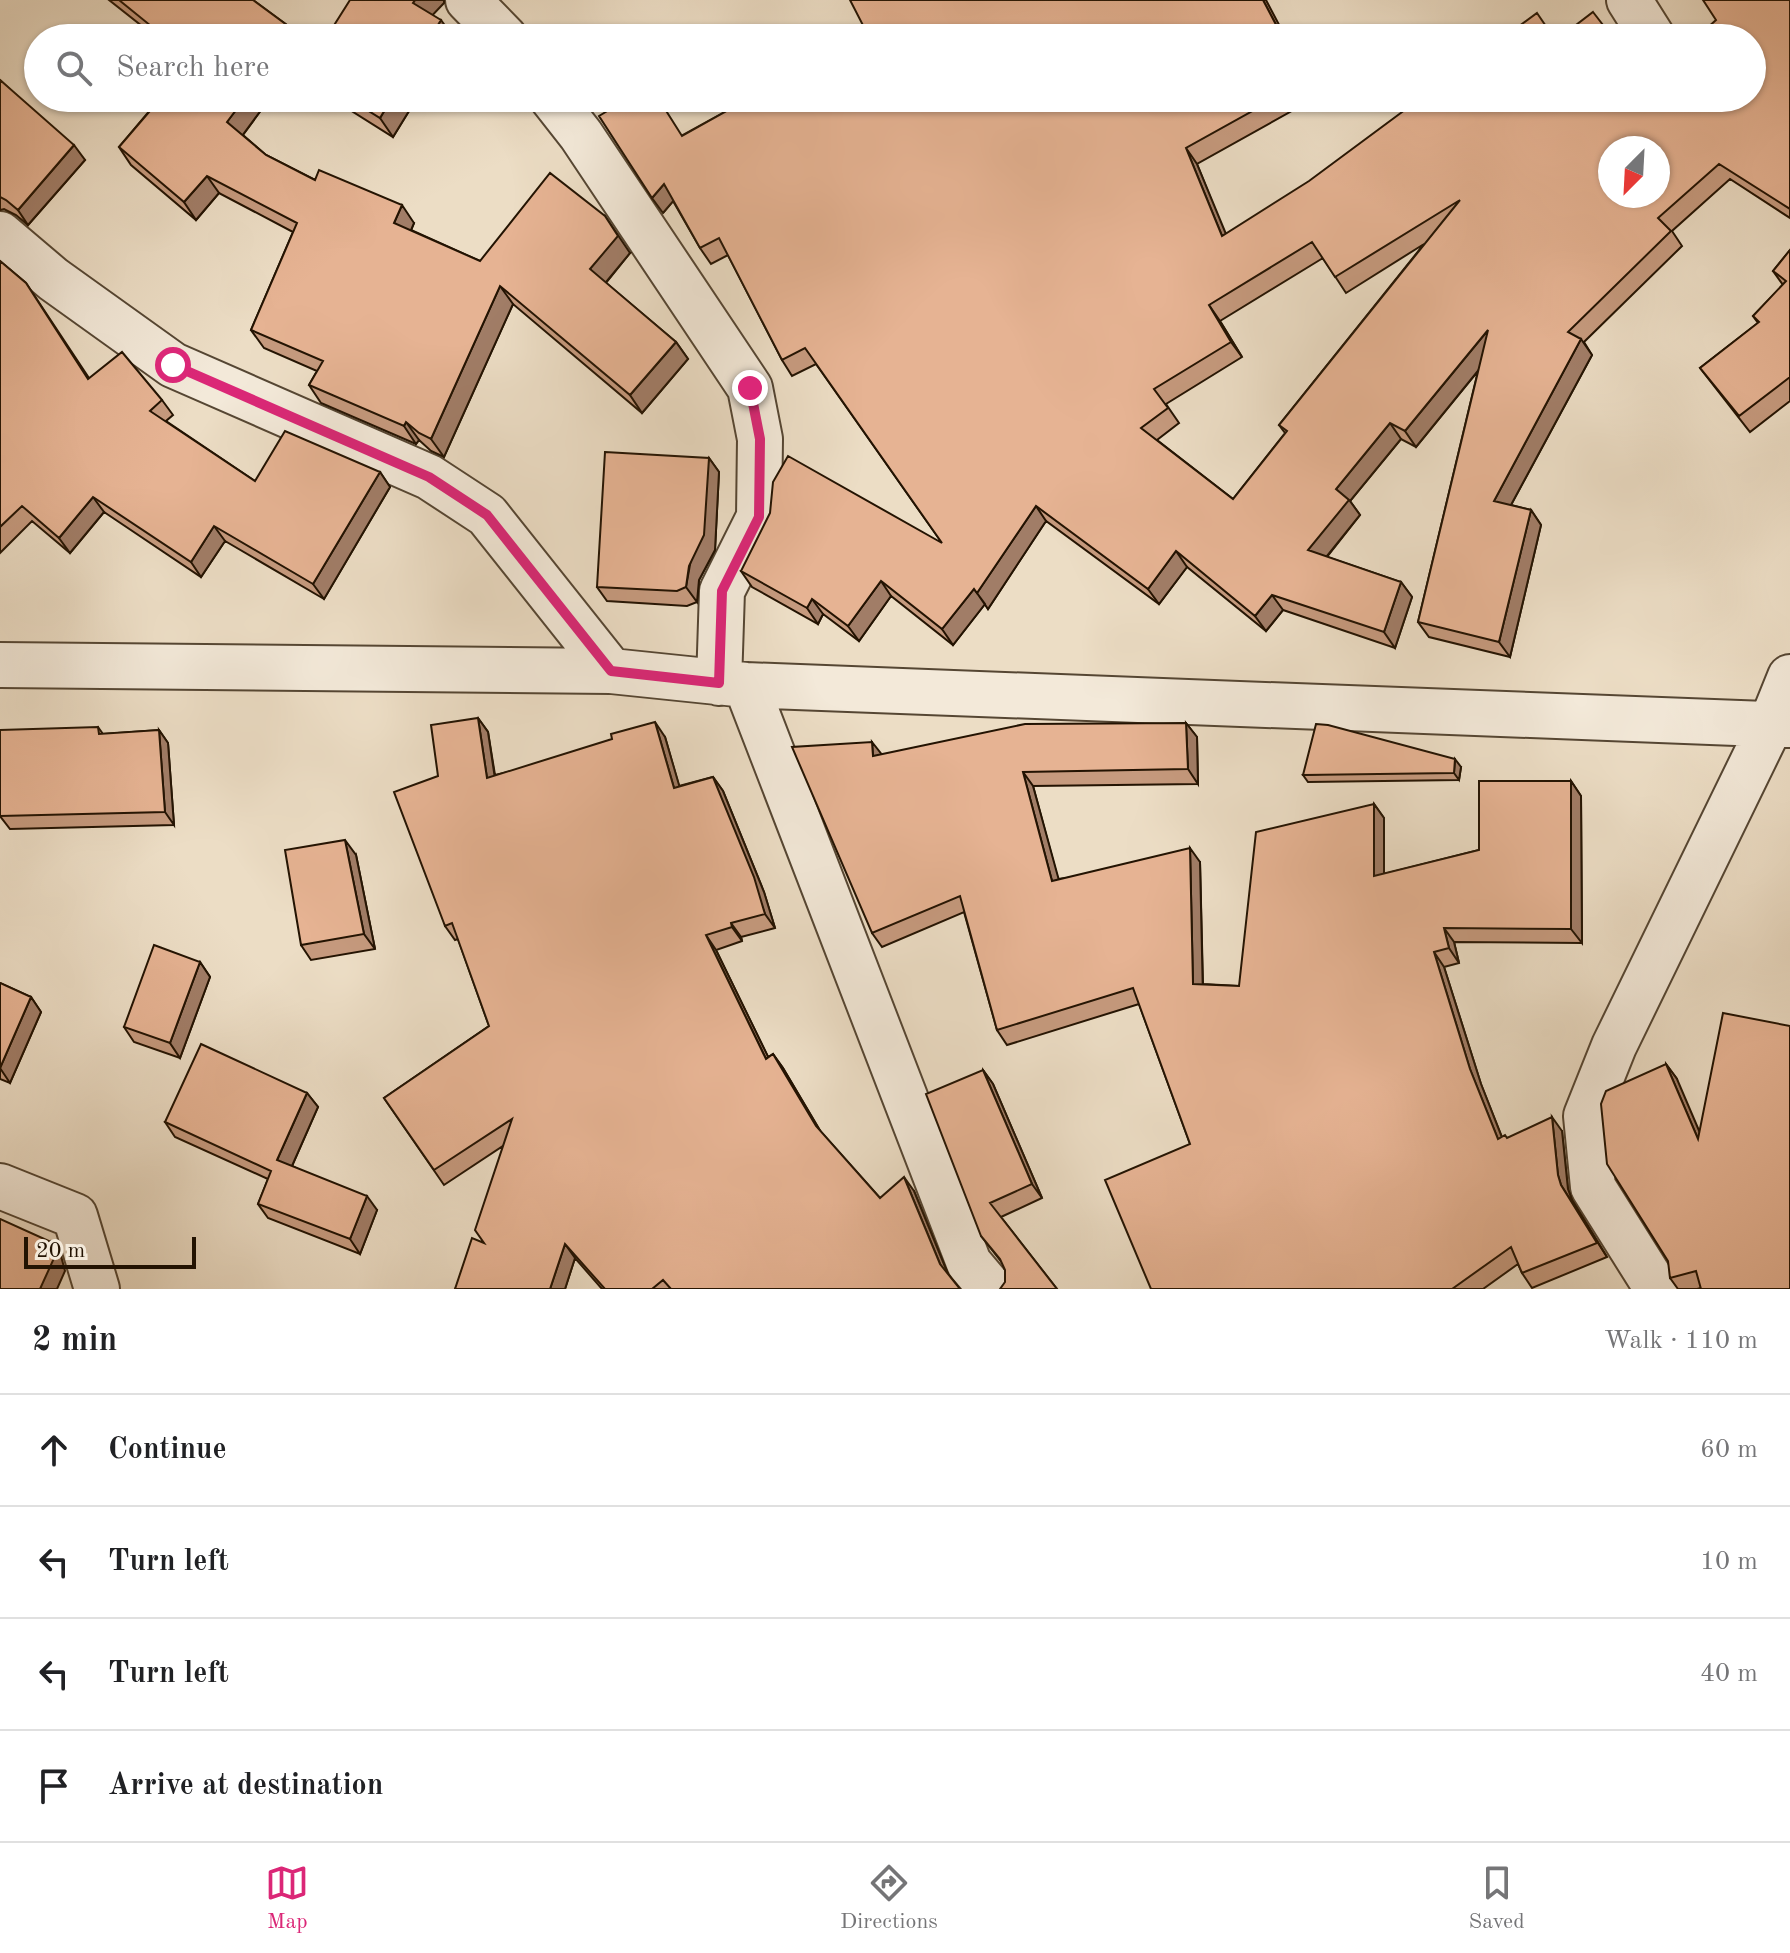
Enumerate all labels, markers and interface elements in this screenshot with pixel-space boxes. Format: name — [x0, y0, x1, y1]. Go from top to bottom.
search box — [24, 24, 1766, 112]
icon: search — [52, 46, 96, 90]
text: Search here — [116, 53, 270, 83]
north arrow — [1598, 136, 1670, 208]
route start — [155, 347, 191, 383]
route end — [732, 370, 768, 406]
scale bar — [24, 1233, 196, 1269]
text: 20 m — [36, 1240, 85, 1262]
text: 2 min — [32, 1324, 117, 1358]
text: Walk · 110 m — [1604, 1328, 1758, 1354]
icon: ahead — [32, 1428, 76, 1472]
text: Continue — [108, 1435, 227, 1465]
text: 60 m — [1700, 1437, 1758, 1463]
icon: left — [32, 1540, 76, 1584]
text: Turn left — [108, 1547, 229, 1577]
text: 10 m — [1700, 1549, 1758, 1575]
icon: left — [32, 1652, 76, 1696]
text: Turn left — [108, 1659, 229, 1689]
text: 40 m — [1700, 1661, 1758, 1687]
icon: arrive — [32, 1764, 76, 1808]
text: Arrive at destination — [108, 1771, 383, 1801]
tab: Map — [265, 1861, 309, 1936]
tab: Directions — [840, 1861, 938, 1936]
tab: Saved — [1469, 1861, 1525, 1936]

